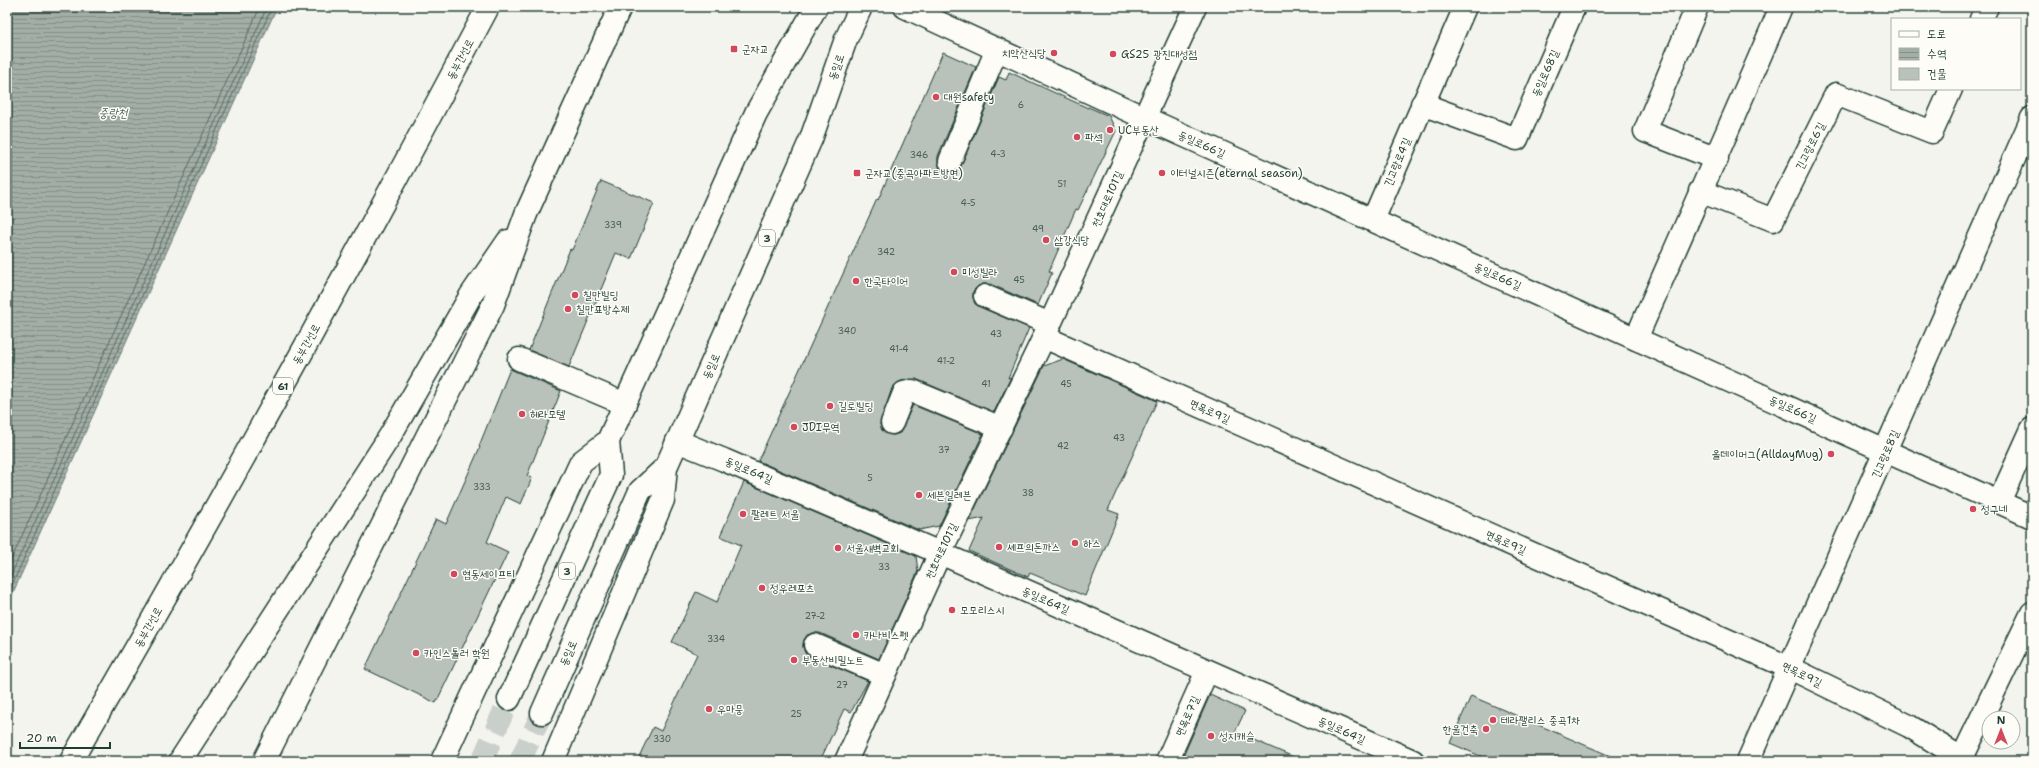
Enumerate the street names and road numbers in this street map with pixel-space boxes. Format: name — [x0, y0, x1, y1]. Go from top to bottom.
street label: 동부간선로 — [443, 36, 478, 82]
street label: 동일로68길 — [1528, 47, 1563, 99]
street label: 동일로 — [825, 52, 848, 82]
street label: 긴고랑로6길 — [1792, 120, 1829, 173]
street label: 동일로66길 — [1176, 127, 1228, 162]
street label: 긴고랑로4길 — [1380, 135, 1415, 189]
street label: 천호대로101길 — [1088, 168, 1127, 230]
road number: 3 — [759, 230, 775, 246]
street label: 동일로66길 — [1472, 259, 1524, 294]
street label: 동부간선로 — [289, 321, 324, 367]
street label: 동일로 — [699, 351, 724, 381]
road number: 61 — [273, 378, 293, 394]
street label: 동일로66길 — [1767, 392, 1819, 427]
street label: 면목로9길 — [1187, 396, 1233, 427]
street label: 긴고랑로8길 — [1868, 427, 1903, 481]
street label: 동일로64길 — [723, 454, 775, 487]
street label: 천호대로101길 — [922, 520, 961, 582]
street label: 면목로9길 — [1483, 527, 1529, 558]
road number: 3 — [559, 563, 575, 579]
street label: 동일로64길 — [1020, 583, 1072, 618]
street label: 동부간선로 — [131, 604, 166, 650]
street label: 동일로 — [556, 638, 581, 668]
street label: 면목로9길 — [1779, 658, 1825, 691]
street label: 면목로7길 — [1172, 693, 1203, 739]
street label: 동일로64길 — [1316, 713, 1368, 748]

